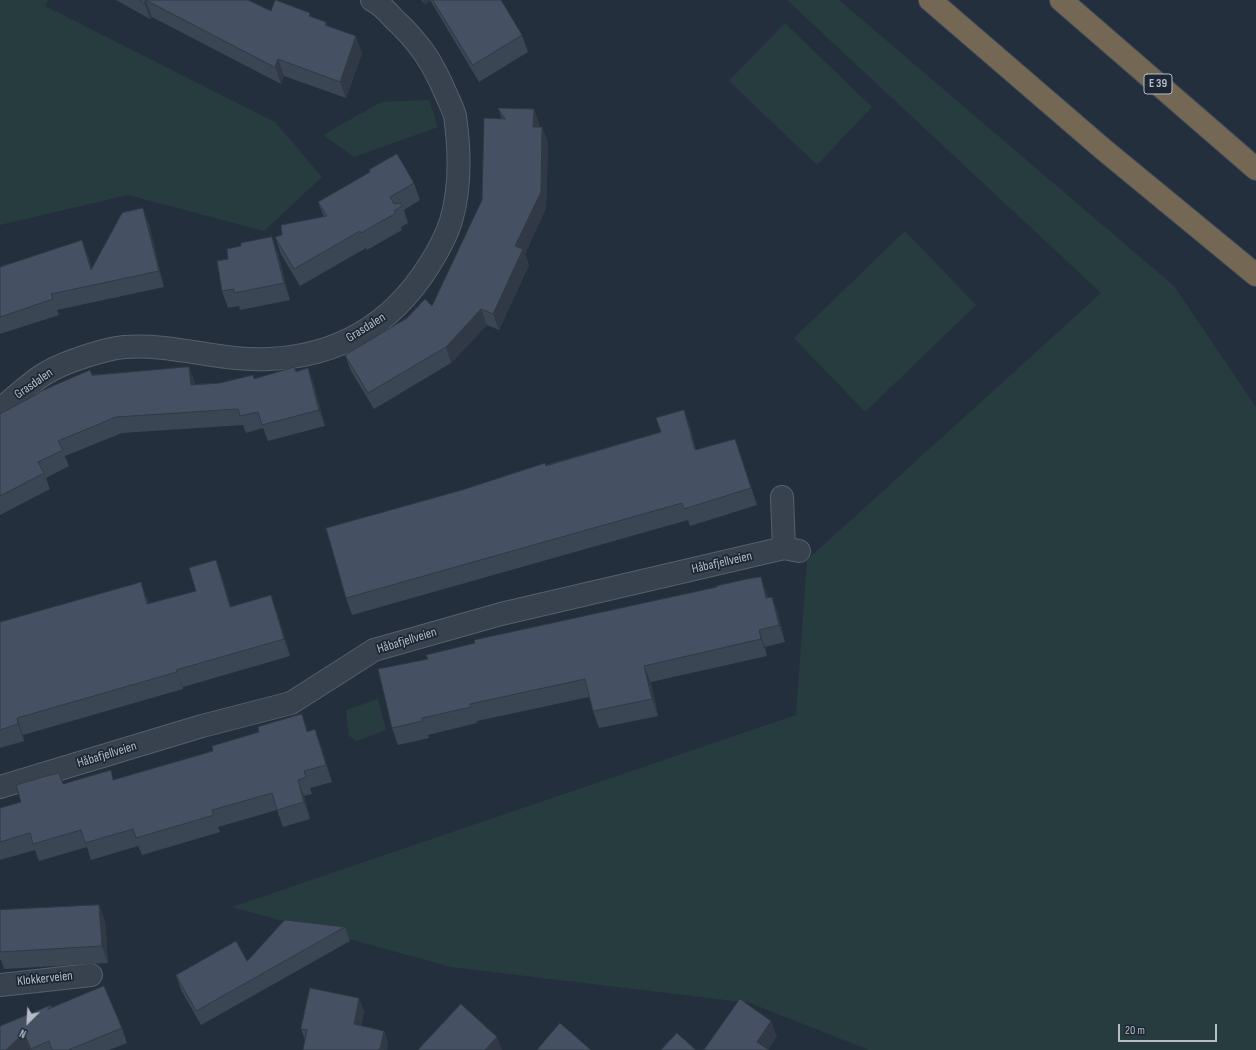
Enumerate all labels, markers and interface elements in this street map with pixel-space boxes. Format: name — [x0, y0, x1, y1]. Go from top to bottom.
road number: E 39 — [1144, 74, 1172, 94]
street label: Grasdalen — [343, 310, 389, 346]
street label: Grasdalen — [12, 365, 56, 403]
street label: Håbafjellveien — [690, 548, 754, 578]
street label: Håbafjellveien — [375, 625, 439, 657]
street label: Håbafjellveien — [75, 739, 139, 771]
street label: Klokkerveien — [16, 968, 74, 990]
north arrow — [8, 1002, 48, 1042]
scale bar — [1120, 1016, 1219, 1042]
text: 20 m — [1125, 1023, 1145, 1038]
text: N — [18, 1026, 28, 1041]

